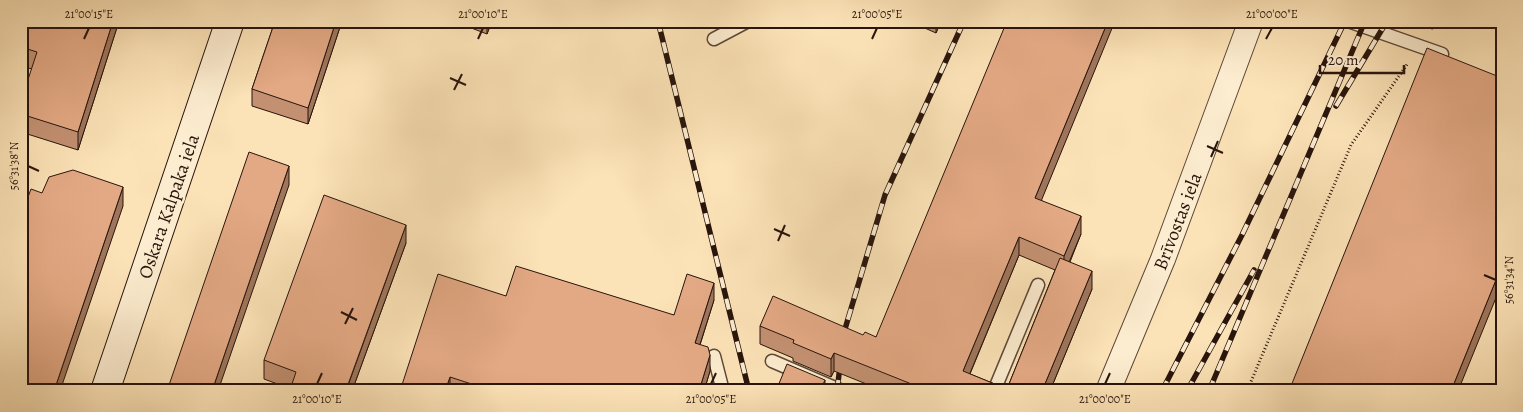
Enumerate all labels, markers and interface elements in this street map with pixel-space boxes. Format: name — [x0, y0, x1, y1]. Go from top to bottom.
text: 21°00'15"E — [65, 6, 113, 22]
text: 21°00'10"E — [458, 6, 508, 22]
text: 21°00'05"E — [852, 6, 902, 22]
text: 21°00'00"E — [1246, 6, 1298, 22]
scale bar — [1320, 42, 1404, 74]
text: 20 m — [1328, 50, 1359, 70]
street label: Oskara Kalpaka iela — [132, 130, 206, 282]
text: 56°31'38"N — [6, 141, 22, 190]
street label: Brīvostas iela — [1147, 169, 1209, 274]
text: 56°31'34"N — [1501, 256, 1517, 304]
text: 21°00'10"E — [292, 391, 342, 407]
text: 21°00'05"E — [686, 391, 736, 407]
text: 21°00'00"E — [1079, 391, 1131, 407]

